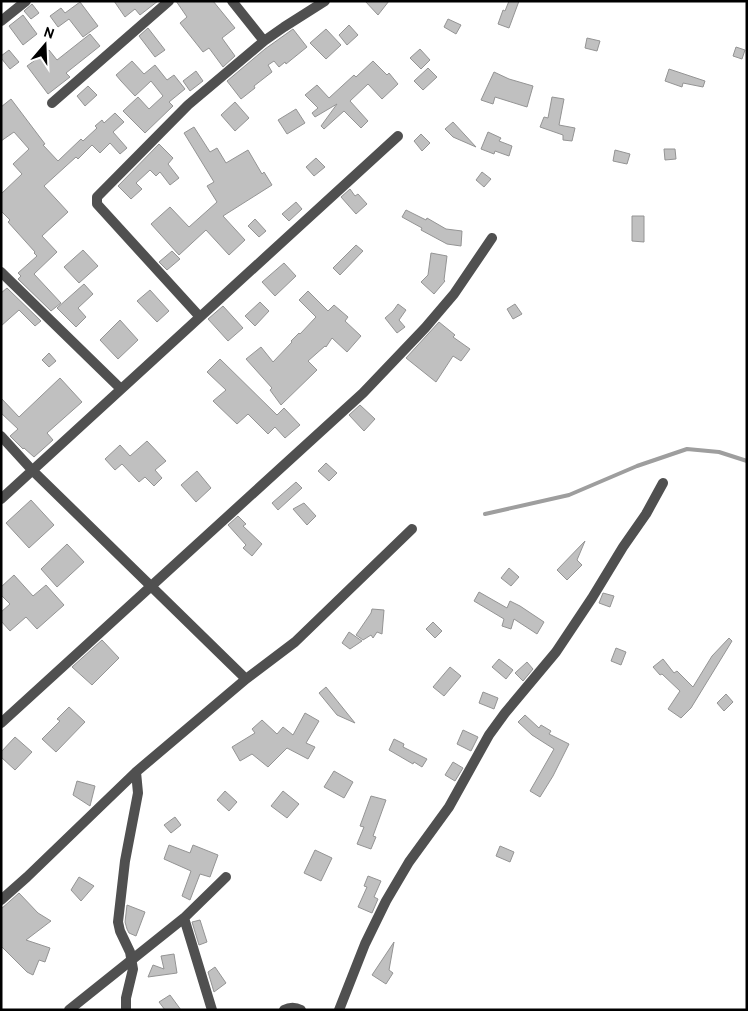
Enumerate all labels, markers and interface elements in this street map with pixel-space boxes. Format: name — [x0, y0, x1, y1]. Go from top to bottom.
north arrow — [20, 20, 70, 70]
text: N — [41, 24, 56, 44]

